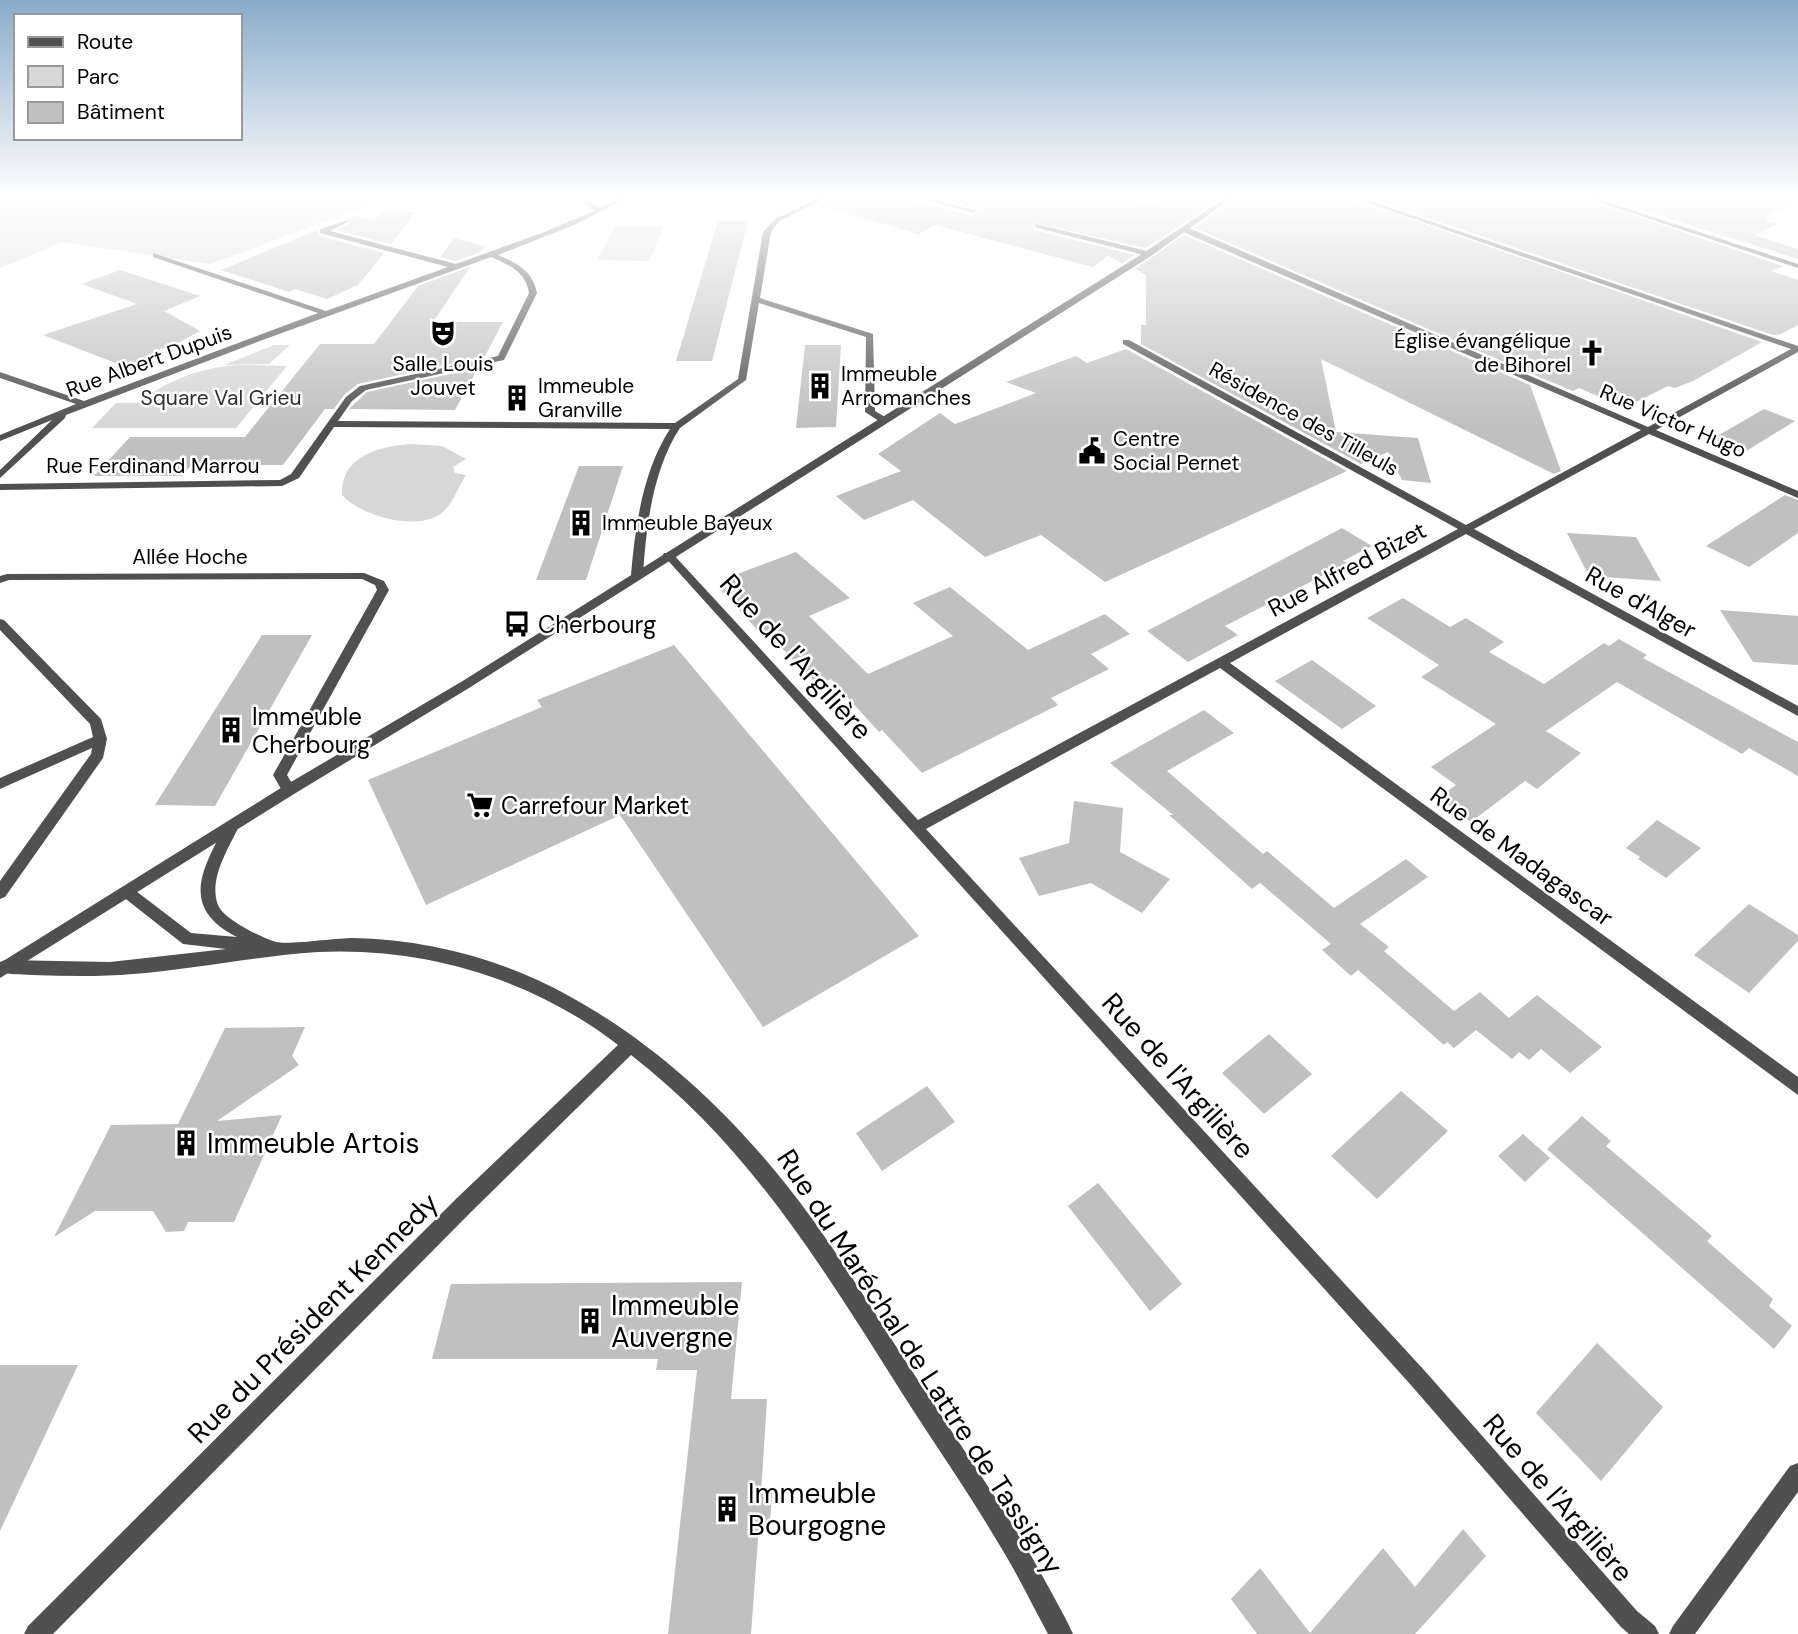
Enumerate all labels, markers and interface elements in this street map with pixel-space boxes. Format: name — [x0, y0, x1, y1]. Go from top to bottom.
legend — [14, 14, 242, 140]
text: Route — [77, 28, 133, 56]
text: Parc — [77, 63, 120, 91]
text: Bâtiment — [77, 98, 165, 126]
street label: Rue Albert Dupuis — [62, 318, 236, 404]
theatre icon: Salle Louis Jouvet — [428, 318, 458, 348]
place label: Église évangélique de Bihorel — [1394, 327, 1571, 379]
church icon: Église évangélique de Bihorel — [1577, 338, 1607, 368]
place label: Salle Louis Jouvet — [392, 350, 494, 402]
street label: Résidence des Tilleuls — [1204, 355, 1404, 483]
place label: Immeuble Arromanches — [841, 360, 971, 412]
building icon: Immeuble Arromanches — [805, 371, 835, 401]
place label: Immeuble Granville — [538, 372, 634, 424]
street label: Rue Victor Hugo — [1595, 378, 1751, 464]
building icon: Immeuble Granville — [502, 383, 532, 413]
park label: Square Val Grieu — [141, 384, 301, 412]
place label: Centre Social Pernet — [1113, 425, 1240, 477]
public building icon: Centre Social Pernet — [1077, 436, 1107, 466]
street label: Rue Ferdinand Marrou — [46, 452, 260, 480]
building icon: Immeuble Bayeux — [566, 508, 596, 538]
place label: Immeuble Bayeux — [602, 509, 772, 537]
street label: Rue Alfred Bizet — [1263, 514, 1431, 624]
street label: Allée Hoche — [132, 543, 248, 571]
street label: Rue d'Alger — [1580, 559, 1702, 645]
street label: Rue de l'Argilière — [711, 566, 881, 748]
bus stop icon: Cherbourg — [502, 609, 532, 639]
place label: Cherbourg — [538, 609, 657, 640]
place label: Immeuble Cherbourg — [252, 701, 371, 760]
building icon: Immeuble Cherbourg — [216, 715, 246, 745]
street label: Rue de Madagascar — [1424, 779, 1620, 933]
supermarket icon: Carrefour Market — [465, 790, 495, 820]
place label: Carrefour Market — [501, 790, 689, 821]
street label: Rue de l'Argilière — [1093, 985, 1263, 1167]
place label: Immeuble Artois — [207, 1125, 419, 1162]
building icon: Immeuble Artois — [171, 1128, 201, 1158]
street label: Rue du Maréchal de Lattre de Tassigny — [768, 1142, 1072, 1582]
street label: Rue du Président Kennedy — [180, 1185, 446, 1451]
place label: Immeuble Auvergne — [611, 1287, 739, 1356]
building icon: Immeuble Auvergne — [575, 1306, 605, 1336]
street label: Rue de l'Argilière — [1475, 1406, 1641, 1590]
place label: Immeuble Bourgogne — [748, 1475, 886, 1544]
building icon: Immeuble Bourgogne — [712, 1494, 742, 1524]

